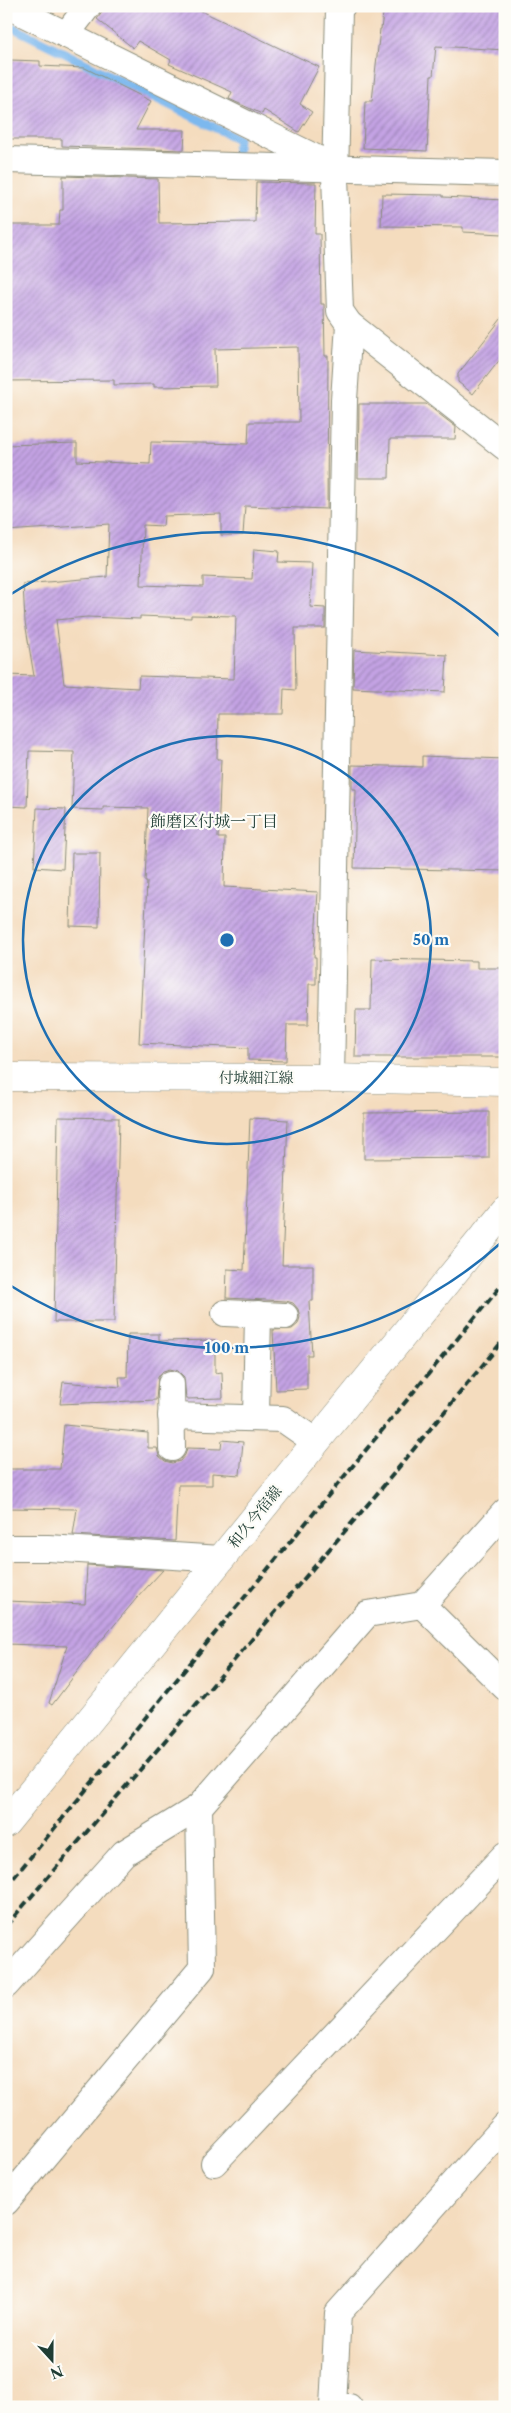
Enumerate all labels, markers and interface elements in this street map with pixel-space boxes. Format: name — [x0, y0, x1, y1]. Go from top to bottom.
district label: 飾磨区付城一丁目 — [150, 811, 278, 831]
text: 50 m — [413, 930, 449, 949]
centre of rings — [218, 931, 236, 949]
street label: 付城細江線 — [218, 1068, 294, 1087]
text: 100 m — [205, 1338, 249, 1357]
street label: 和久今宿線 — [224, 1482, 286, 1552]
north arrow — [28, 2336, 78, 2386]
text: N — [48, 2362, 66, 2383]

